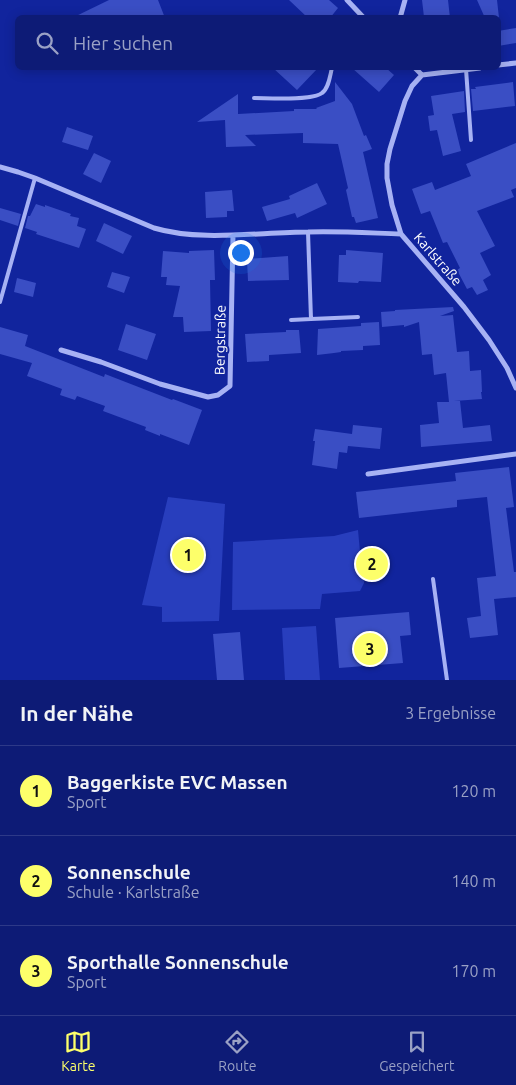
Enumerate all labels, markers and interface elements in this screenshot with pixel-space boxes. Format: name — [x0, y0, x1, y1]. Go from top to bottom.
search box — [15, 15, 501, 70]
icon: search — [33, 29, 61, 57]
text: Hier suchen — [73, 32, 173, 54]
street label: Karlstraße — [411, 229, 465, 289]
your location — [228, 240, 254, 266]
street label: Bergstraße — [211, 305, 229, 375]
pin: 1 — [172, 536, 204, 574]
pin: 2 — [356, 545, 388, 583]
pin: 3 — [354, 630, 386, 668]
text: In der Nähe — [20, 701, 133, 725]
text: 3 Ergebnisse — [405, 704, 496, 722]
text: Baggerkiste EVC Massen — [67, 771, 288, 793]
text: 1 — [31, 782, 41, 800]
text: 120 m — [451, 782, 496, 800]
text: Sport — [67, 793, 106, 811]
text: Sonnenschule — [67, 861, 191, 883]
text: 2 — [31, 872, 41, 890]
text: 140 m — [451, 872, 496, 890]
text: Schule · Karlstraße — [67, 883, 200, 901]
text: Sporthalle Sonnenschule — [67, 951, 289, 973]
text: 3 — [31, 962, 41, 980]
text: 170 m — [451, 962, 496, 980]
text: Sport — [67, 973, 106, 991]
tab: Karte — [61, 1028, 96, 1074]
tab: Route — [218, 1028, 256, 1074]
tab: Gespeichert — [379, 1028, 455, 1074]

